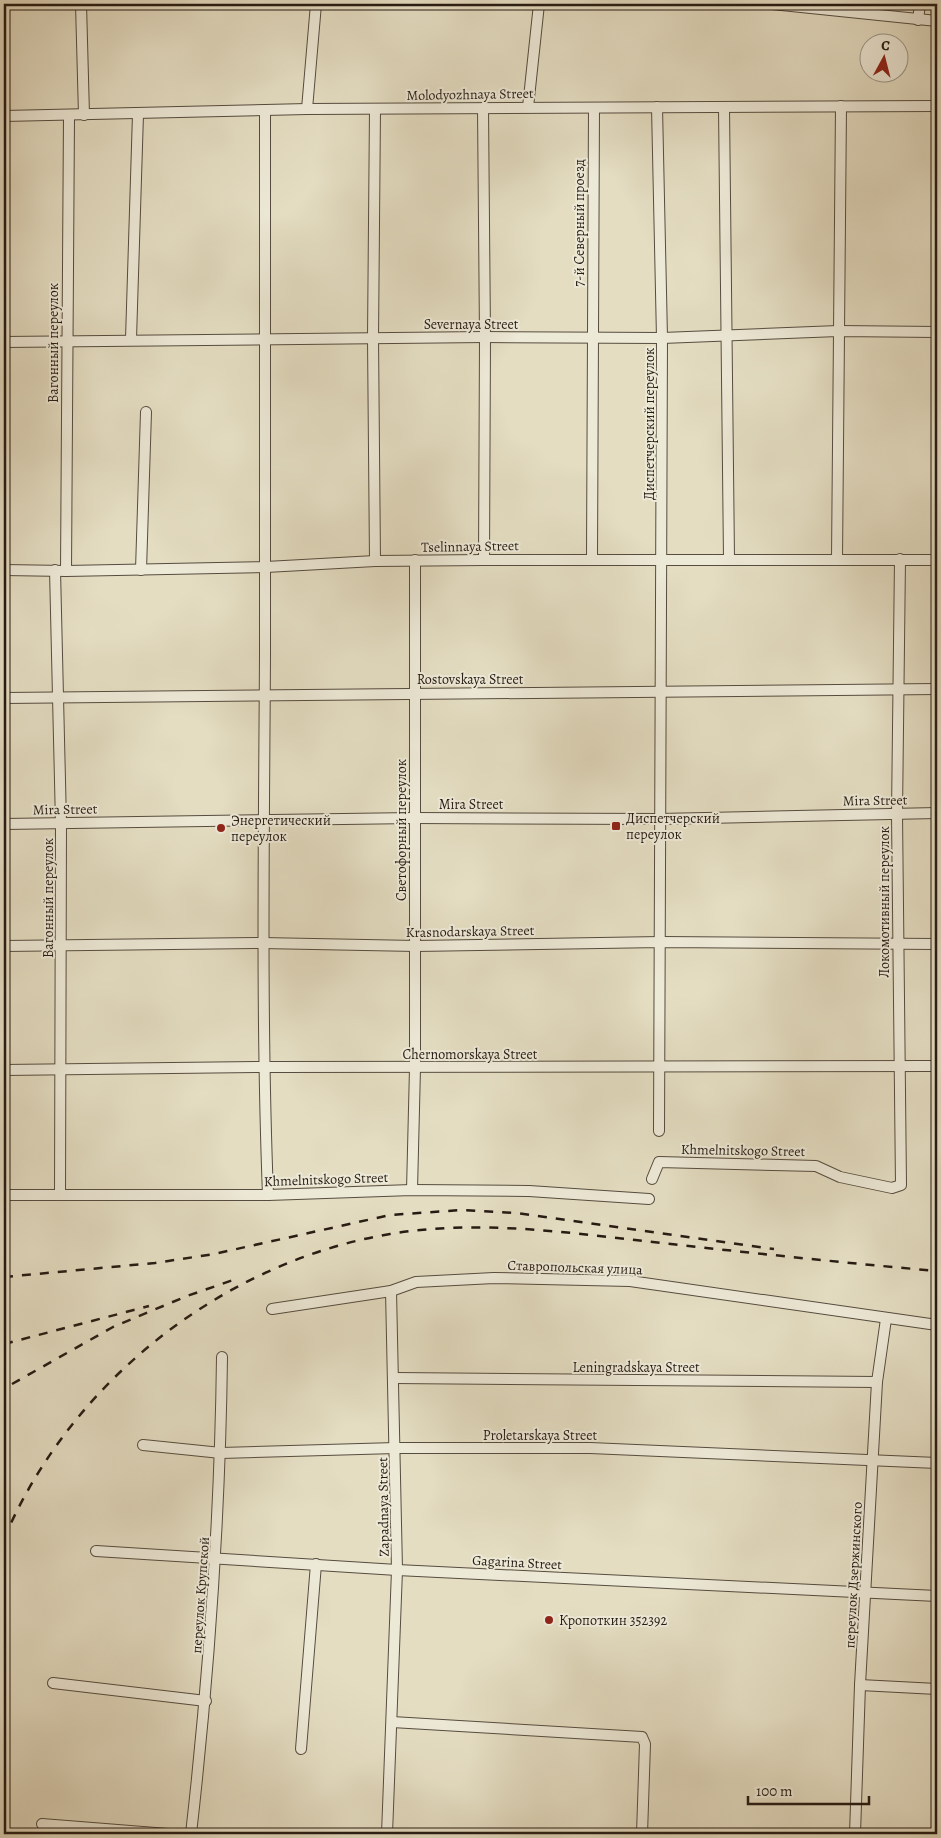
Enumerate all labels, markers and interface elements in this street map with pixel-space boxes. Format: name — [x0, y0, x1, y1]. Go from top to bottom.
north arrow — [858, 32, 908, 82]
text: С — [880, 36, 891, 56]
street label: Molodyozhnaya Street — [406, 84, 534, 105]
street label: 7-й Северный проезд — [570, 159, 589, 287]
street label: Вагонный переулок — [44, 283, 63, 403]
street label: Severnaya Street — [424, 315, 519, 334]
street label: Диспетчерский переулок — [640, 348, 659, 500]
street label: Tselinnaya Street — [421, 536, 519, 557]
street label: Rostovskaya Street — [417, 670, 524, 689]
street label: Светофорный переулок — [392, 759, 411, 901]
street label: Mira Street — [843, 790, 908, 811]
street label: Mira Street — [439, 795, 504, 814]
street label: Mira Street — [33, 799, 98, 820]
place label: Диспетчерский переулок — [626, 809, 720, 844]
place label: Энергетический переулок — [231, 811, 331, 846]
marker: Диспетчерский переулок — [610, 820, 622, 832]
marker: Энергетический переулок — [215, 822, 227, 834]
street label: Локомотивный переулок — [875, 826, 894, 978]
street label: Вагонный переулок — [39, 838, 58, 958]
street label: Krasnodarskaya Street — [406, 921, 535, 942]
street label: Chernomorskaya Street — [403, 1045, 538, 1064]
street label: Khmelnitskogo Street — [681, 1140, 806, 1161]
street label: Khmelnitskogo Street — [264, 1168, 389, 1191]
street label: Ставропольская улица — [507, 1256, 644, 1279]
street label: Leningradskaya Street — [572, 1358, 700, 1377]
street label: Proletarskaya Street — [483, 1426, 598, 1445]
street label: Zapadnaya Street — [373, 1457, 394, 1557]
street label: переулок Дзержинского — [840, 1501, 867, 1649]
street label: переулок Крупской — [187, 1536, 214, 1654]
street label: Gagarina Street — [472, 1551, 563, 1574]
place label: Кропоткин 352392 — [559, 1611, 667, 1630]
marker: Кропоткин 352392 — [543, 1614, 555, 1626]
scale bar — [748, 1773, 870, 1805]
text: 100 m — [756, 1781, 793, 1801]

